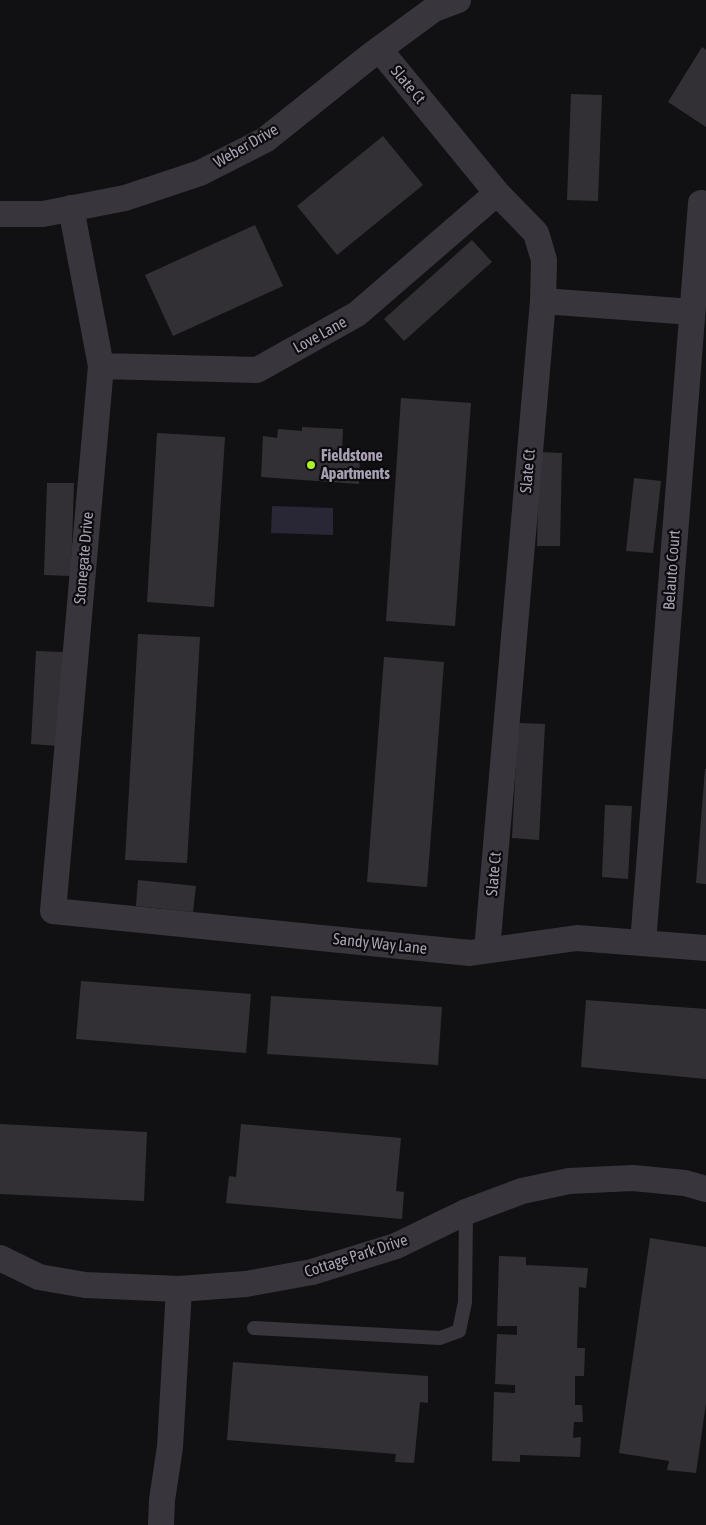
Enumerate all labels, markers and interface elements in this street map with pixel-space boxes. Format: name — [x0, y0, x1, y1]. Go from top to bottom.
street label: Slate Ct — [386, 62, 430, 108]
street label: Weber Drive — [210, 120, 282, 172]
street label: Love Lane — [290, 313, 350, 357]
place label: Fieldstone Apartments — [321, 446, 390, 484]
street label: Slate Ct — [517, 448, 539, 494]
marker: Fieldstone Apartments — [305, 459, 317, 471]
street label: Stonegate Drive — [70, 511, 98, 605]
street label: Belauto Court — [660, 529, 684, 611]
street label: Slate Ct — [483, 851, 505, 897]
street label: Sandy Way Lane — [332, 930, 428, 958]
street label: Cottage Park Drive — [302, 1230, 410, 1282]

